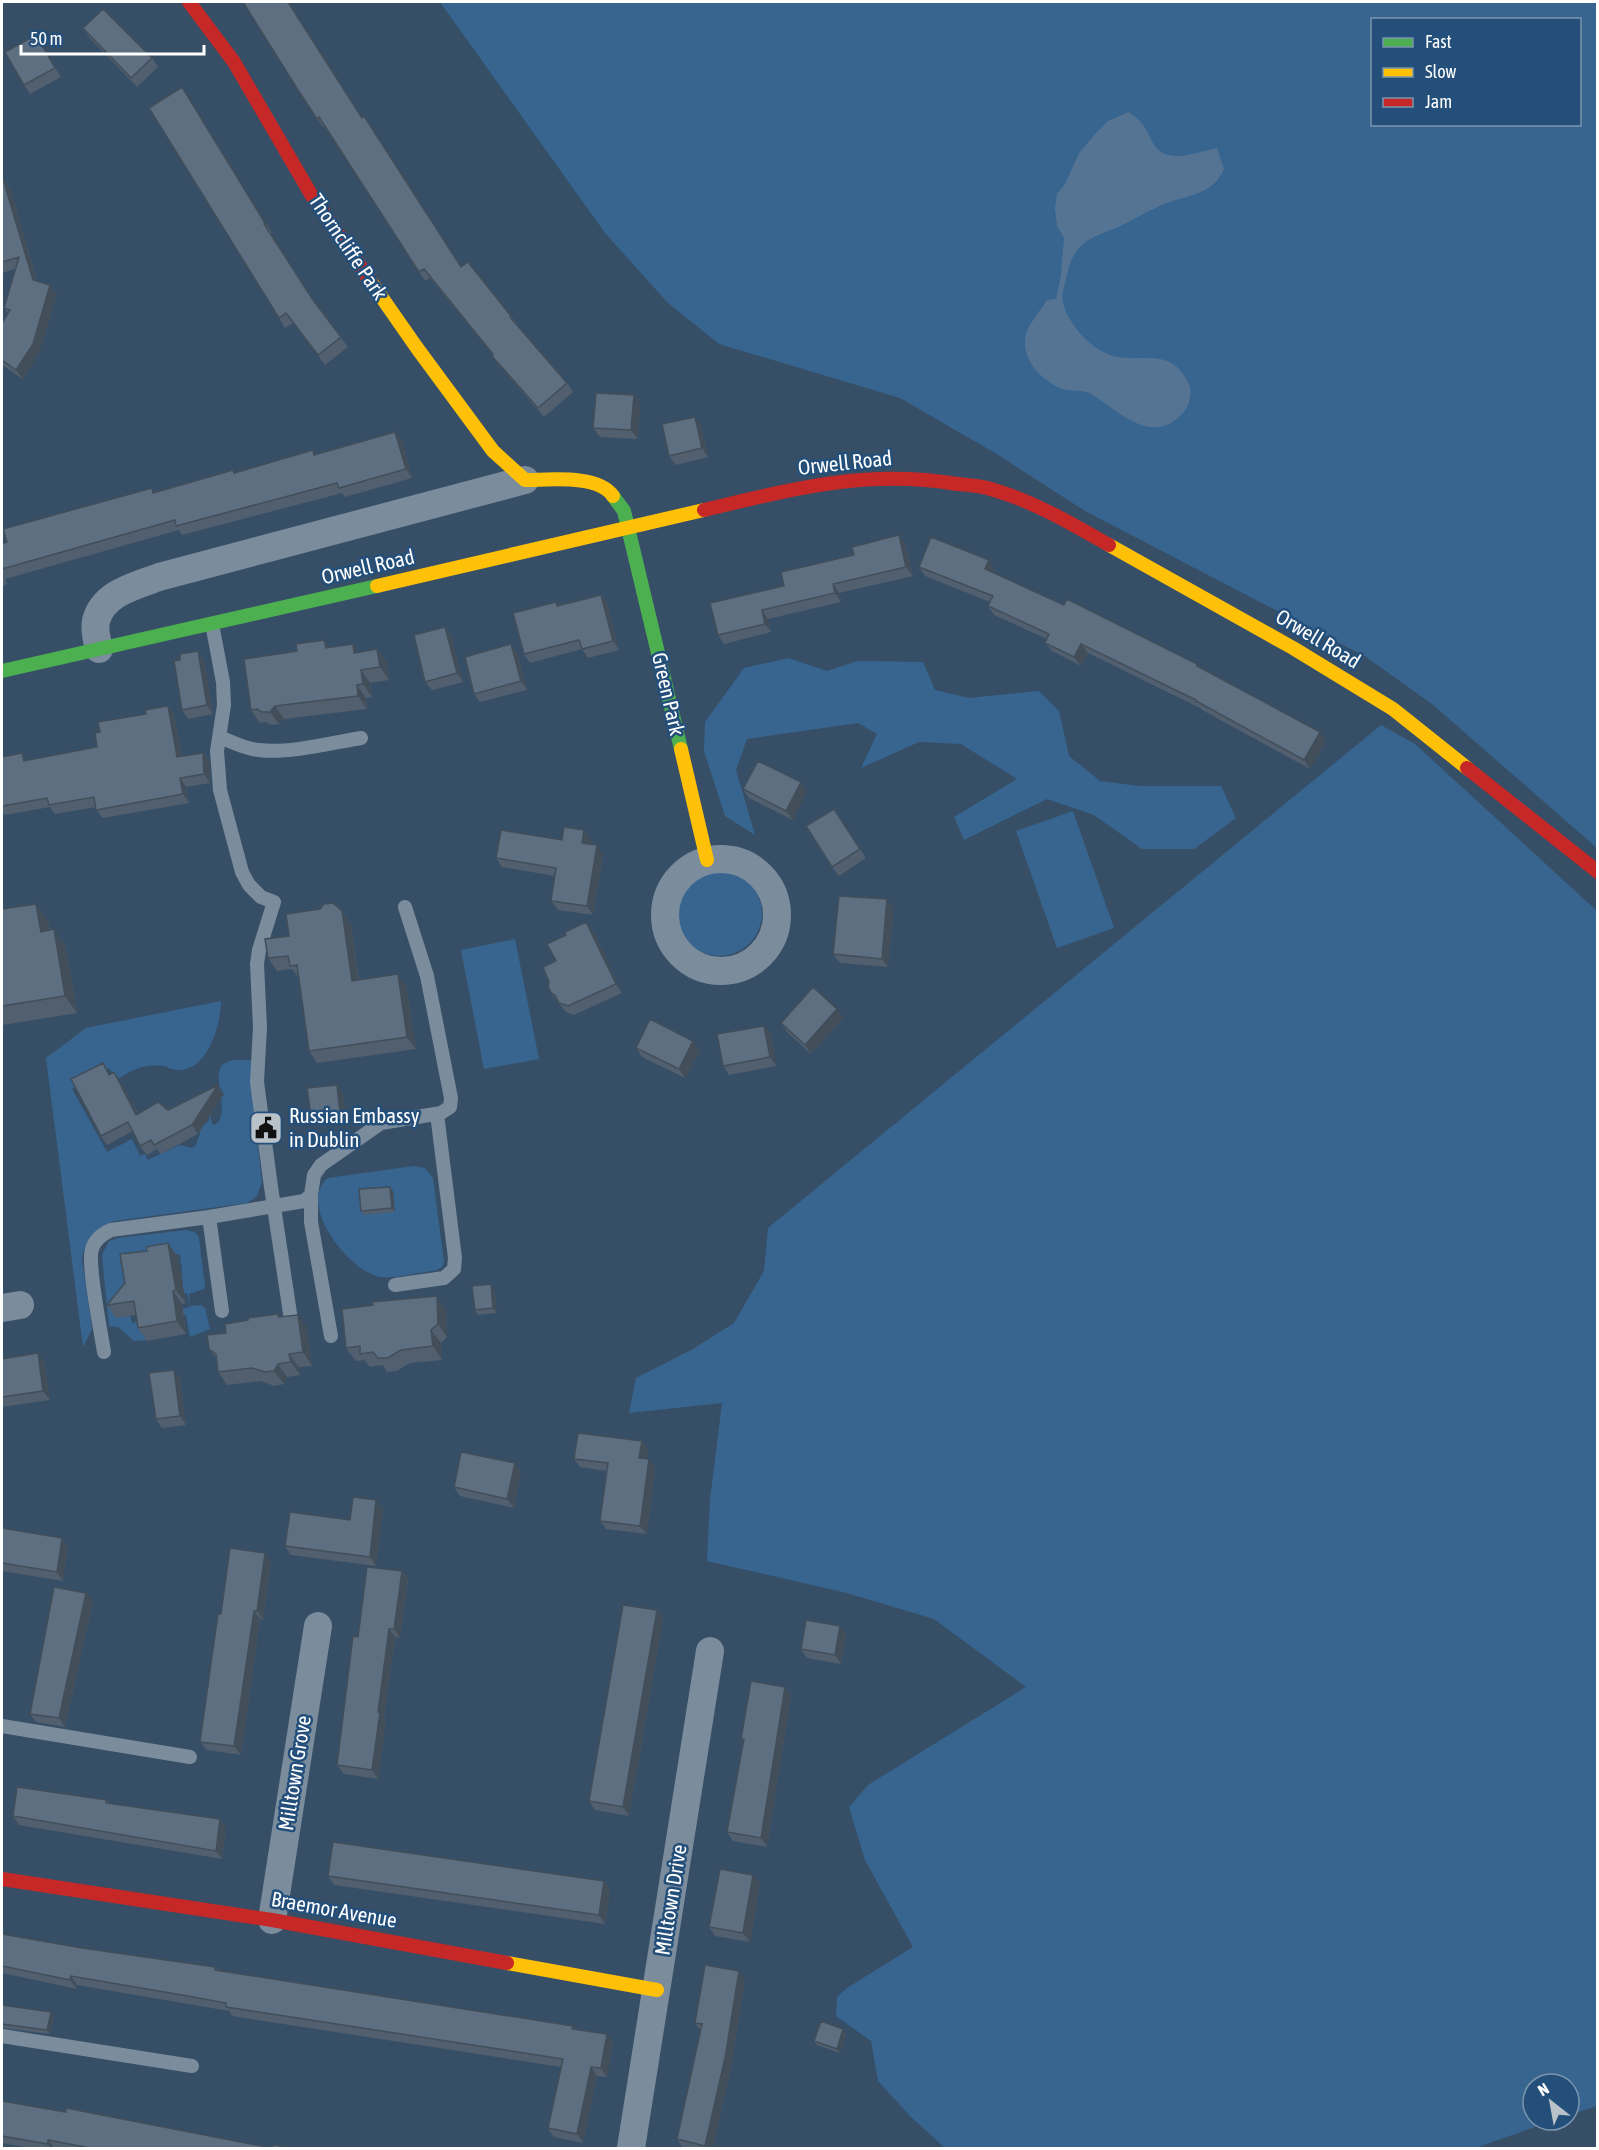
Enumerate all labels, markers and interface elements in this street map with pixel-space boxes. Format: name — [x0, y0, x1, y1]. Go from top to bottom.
scale bar — [21, 18, 204, 56]
legend — [1371, 18, 1581, 126]
text: 50 m — [30, 28, 62, 49]
text: Fast — [1425, 31, 1452, 52]
text: Slow — [1425, 61, 1456, 82]
text: Jam — [1425, 91, 1452, 112]
street label: Thorncliffe Park — [305, 189, 393, 304]
street label: Orwell Road — [797, 445, 893, 479]
street label: Orwell Road — [319, 544, 416, 588]
street label: Orwell Road — [1272, 604, 1365, 673]
street label: Green Park — [648, 650, 690, 738]
place label: Russian Embassy in Dublin — [289, 1103, 420, 1151]
public building icon: Russian Embassy in Dublin — [248, 1110, 284, 1146]
street label: Milltown Grove — [273, 1714, 315, 1832]
street label: Milltown Drive — [649, 1843, 691, 1957]
street label: Braemor Avenue — [269, 1886, 399, 1932]
north arrow — [1521, 2072, 1581, 2132]
text: N — [1535, 2079, 1552, 2099]

